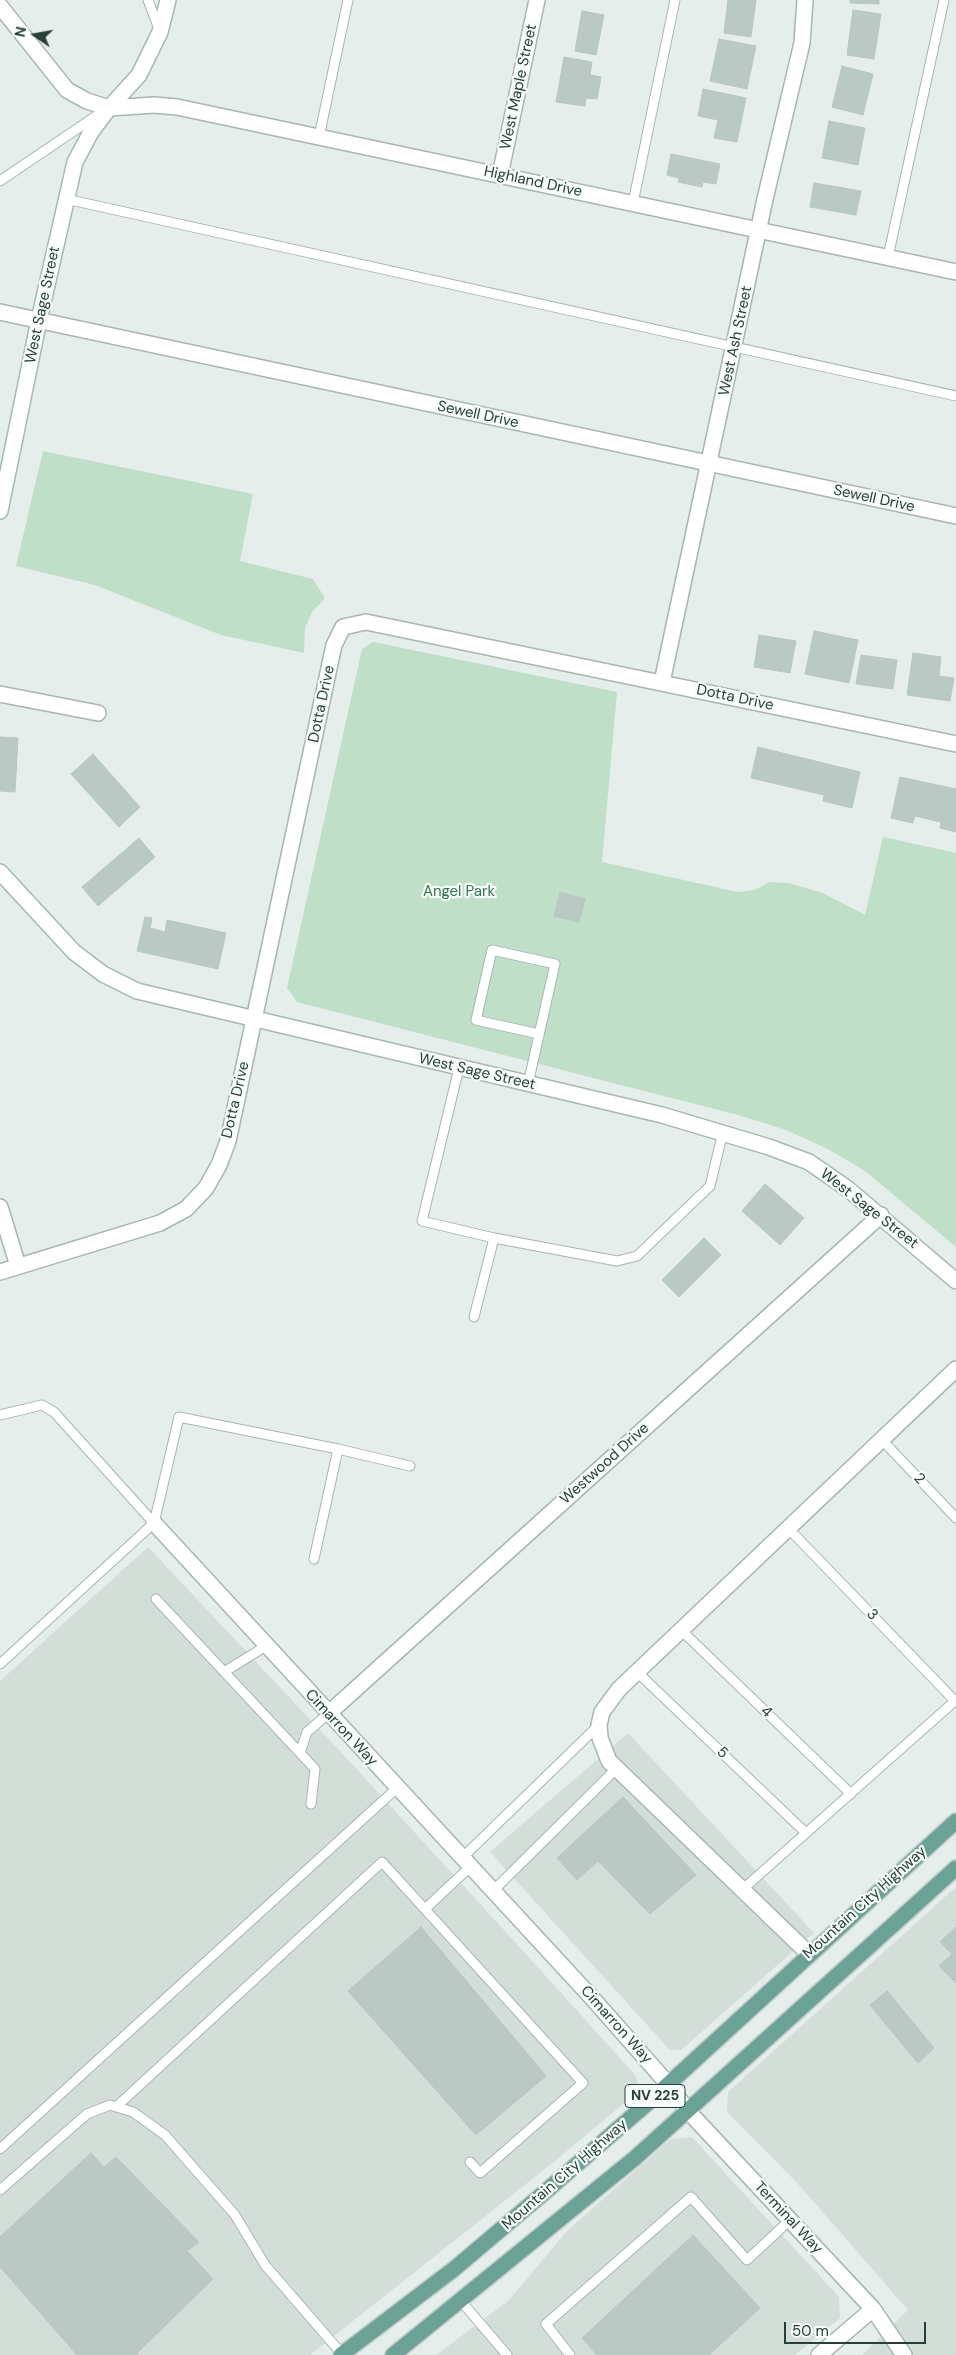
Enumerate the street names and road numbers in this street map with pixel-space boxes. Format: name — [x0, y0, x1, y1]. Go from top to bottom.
street label: West Maple Street — [497, 23, 541, 151]
street label: Highland Drive — [482, 163, 584, 201]
street label: West Sage Street — [22, 245, 64, 365]
street label: West Ash Street — [716, 284, 756, 398]
street label: Sewell Drive — [436, 398, 520, 432]
street label: Sewell Drive — [832, 482, 916, 516]
street label: Dotta Drive — [305, 664, 339, 744]
street label: Dotta Drive — [695, 681, 775, 715]
street label: West Sage Street — [417, 1050, 537, 1094]
street label: Dotta Drive — [218, 1060, 254, 1140]
street label: West Sage Street — [816, 1165, 922, 1253]
street label: Westwood Drive — [557, 1419, 653, 1509]
street label: 2 — [909, 1470, 929, 1488]
street label: 3 — [862, 1606, 882, 1624]
street label: Cimarron Way — [301, 1686, 381, 1770]
street label: 4 — [756, 1702, 776, 1722]
street label: 5 — [713, 1743, 731, 1763]
street label: Mountain City Highway — [800, 1843, 930, 1963]
street label: Cimarron Way — [576, 1982, 656, 2068]
road number: NV 225 — [625, 2084, 685, 2108]
street label: Mountain City Highway — [499, 2116, 631, 2234]
street label: Terminal Way — [750, 2178, 826, 2258]

